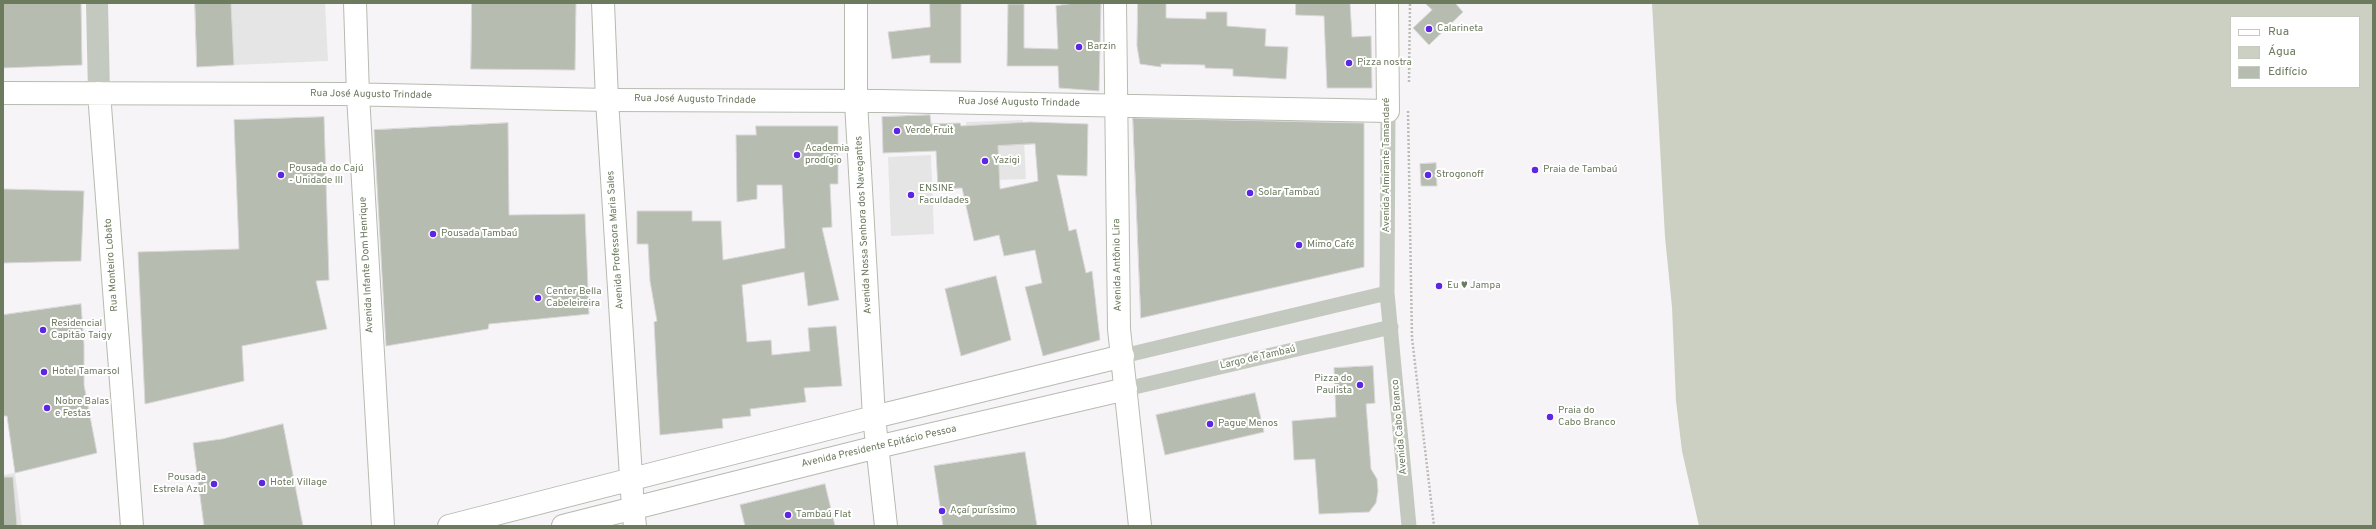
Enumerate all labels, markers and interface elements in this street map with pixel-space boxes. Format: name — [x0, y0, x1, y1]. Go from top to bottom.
legend — [2230, 16, 2360, 88]
place label: Calarineta — [1437, 23, 1483, 35]
marker: Calarineta — [1424, 24, 1434, 34]
text: Rua — [2268, 24, 2289, 40]
place label: Barzin — [1087, 41, 1116, 53]
marker: Barzin — [1074, 42, 1084, 52]
text: Água — [2268, 44, 2296, 60]
place label: Pizza nostra — [1357, 57, 1412, 69]
marker: Pizza nostra — [1344, 58, 1354, 68]
text: Edifício — [2268, 64, 2307, 80]
street label: Rua José Augusto Trindade — [310, 88, 432, 102]
street label: Rua José Augusto Trindade — [634, 93, 756, 107]
street label: Rua José Augusto Trindade — [958, 96, 1080, 110]
street label: Avenida Almirante Tamandaré — [1381, 98, 1393, 232]
place label: Verde Fruit — [905, 125, 954, 137]
marker: Verde Fruit — [892, 126, 902, 136]
street label: Avenida Nossa Senhora dos Navegantes — [853, 136, 875, 314]
place label: Academia prodígio — [805, 143, 849, 166]
marker: Academia prodígio — [792, 150, 802, 160]
place label: Yazigi — [993, 155, 1020, 167]
marker: Yazigi — [980, 156, 990, 166]
place label: Pousada do Cajú - Unidade III — [289, 163, 364, 186]
place label: Praia de Tambaú — [1543, 164, 1617, 176]
marker: Praia de Tambaú — [1530, 165, 1540, 175]
place label: Strogonoff — [1436, 169, 1484, 181]
marker: Pousada do Cajú - Unidade III — [276, 170, 286, 180]
street label: Avenida Professora Maria Sales — [605, 170, 627, 310]
marker: Strogonoff — [1423, 170, 1433, 180]
place label: ENSINE Faculdades — [919, 183, 969, 206]
place label: Solar Tambaú — [1258, 187, 1319, 199]
marker: Solar Tambaú — [1245, 188, 1255, 198]
marker: ENSINE Faculdades — [906, 190, 916, 200]
street label: Avenida Infante Dom Henrique — [357, 196, 377, 334]
street label: Rua Monteiro Lobato — [103, 218, 121, 312]
street label: Avenida Antônio Lira — [1111, 218, 1125, 312]
place label: Pousada Tambaú — [441, 228, 517, 240]
marker: Pousada Tambaú — [428, 229, 438, 239]
place label: Mimo Café — [1307, 239, 1354, 251]
marker: Mimo Café — [1294, 240, 1304, 250]
place label: Eu ♥ Jampa — [1447, 280, 1501, 292]
marker: Eu ♥ Jampa — [1434, 281, 1444, 291]
place label: Center Bella Cabeleireira — [546, 286, 601, 310]
marker: Center Bella Cabeleireira — [533, 293, 543, 303]
place label: Residencial Capitão Taigy — [51, 318, 112, 342]
marker: Residencial Capitão Taigy — [38, 325, 48, 335]
street label: Largo de Tambaú — [1219, 343, 1297, 373]
place label: Hotel Tamarsol — [52, 366, 120, 378]
marker: Hotel Tamarsol — [39, 367, 49, 377]
place label: Pizza do Paulista — [1314, 373, 1352, 396]
street label: Avenida Cabo Branco — [1390, 379, 1410, 475]
marker: Pizza do Paulista — [1355, 380, 1365, 390]
place label: Nobre Balas e Festas — [55, 396, 109, 420]
marker: Nobre Balas e Festas — [42, 403, 52, 413]
place label: Praia do Cabo Branco — [1558, 405, 1616, 428]
marker: Praia do Cabo Branco — [1545, 412, 1555, 422]
place label: Pague Menos — [1218, 418, 1278, 430]
marker: Pague Menos — [1205, 419, 1215, 429]
street label: Avenida Presidente Epitácio Pessoa — [800, 423, 958, 471]
place label: Pousada Estrela Azul — [153, 472, 206, 496]
place label: Hotel Village — [270, 477, 327, 489]
marker: Hotel Village — [257, 478, 267, 488]
marker: Pousada Estrela Azul — [209, 479, 219, 489]
place label: Açaí puríssimo — [950, 505, 1016, 517]
marker: Açaí puríssimo — [937, 506, 947, 516]
place label: Tambaú Flat — [796, 509, 851, 521]
marker: Tambaú Flat — [783, 510, 793, 520]

